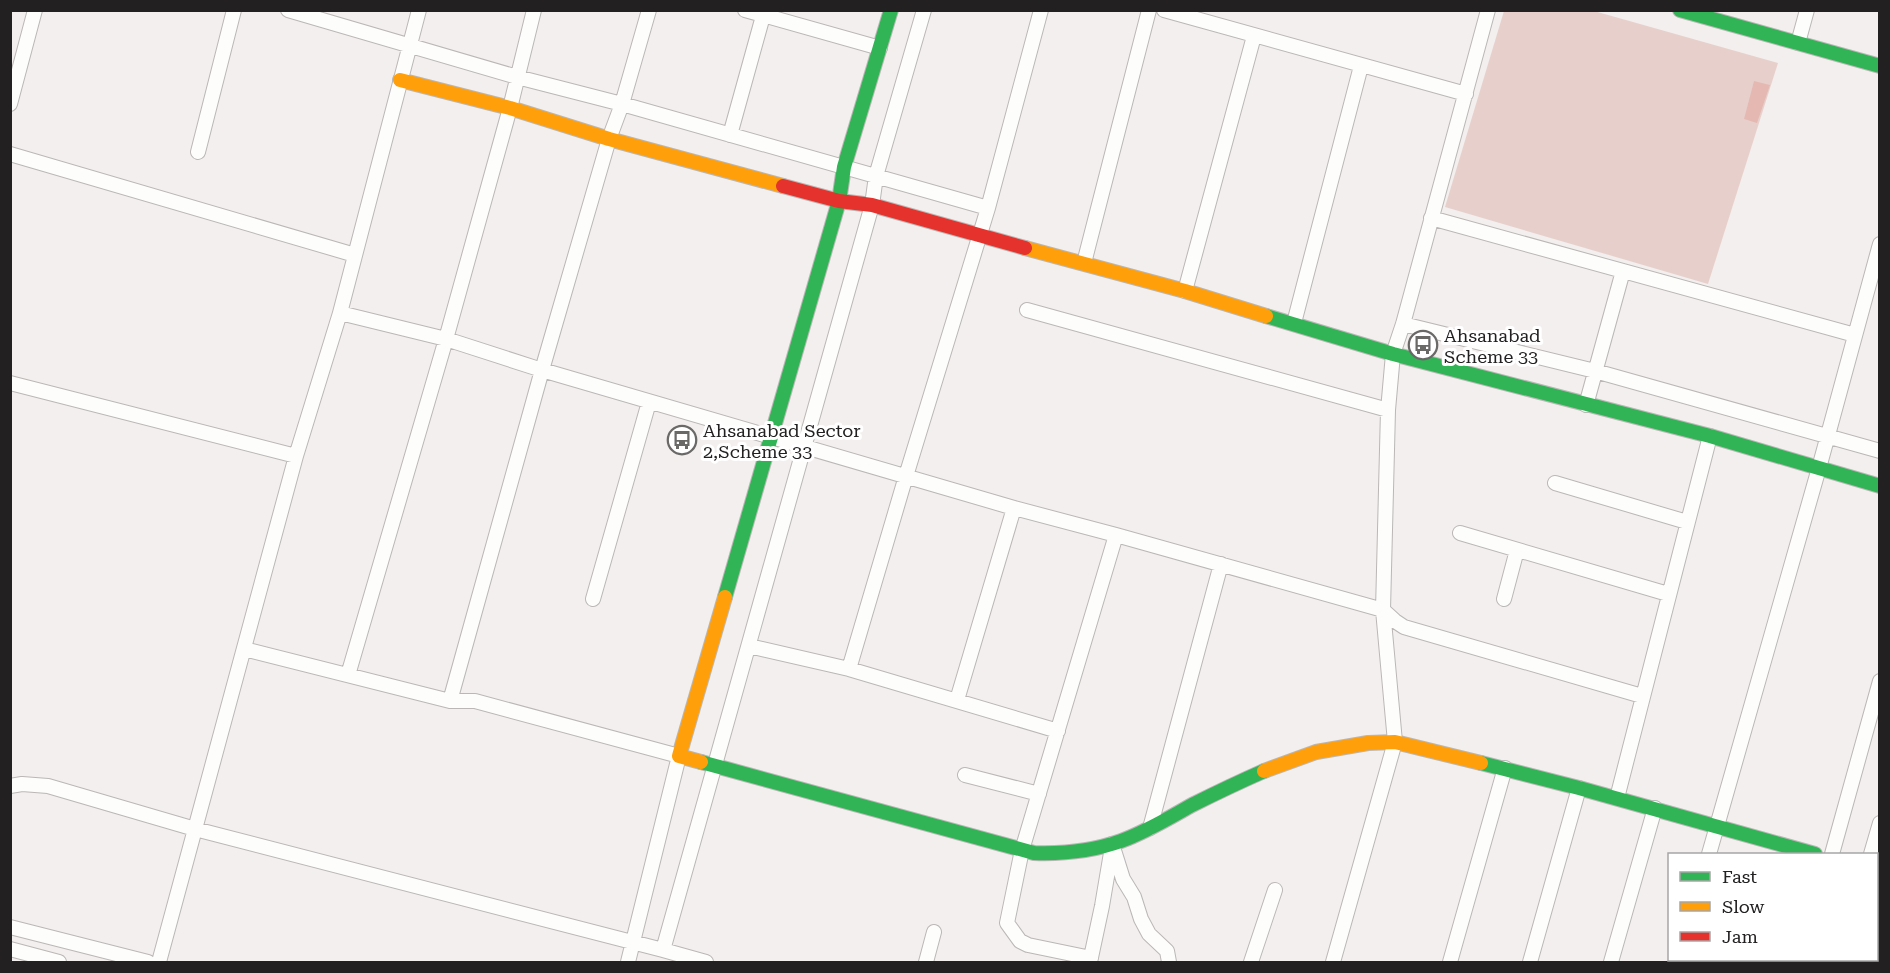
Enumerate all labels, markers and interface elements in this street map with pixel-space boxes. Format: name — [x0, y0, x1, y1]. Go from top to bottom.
place label: Ahsanabad Scheme 33 — [1444, 325, 1541, 367]
bus stop icon: Ahsanabad Scheme 33 — [1407, 329, 1439, 361]
place label: Ahsanabad Sector 2,Scheme 33 — [703, 420, 861, 462]
bus stop icon: Ahsanabad Sector 2,Scheme 33 — [666, 424, 698, 456]
legend — [1668, 853, 1878, 961]
text: Fast — [1722, 866, 1757, 887]
text: Slow — [1722, 896, 1764, 917]
text: Jam — [1722, 926, 1758, 947]

